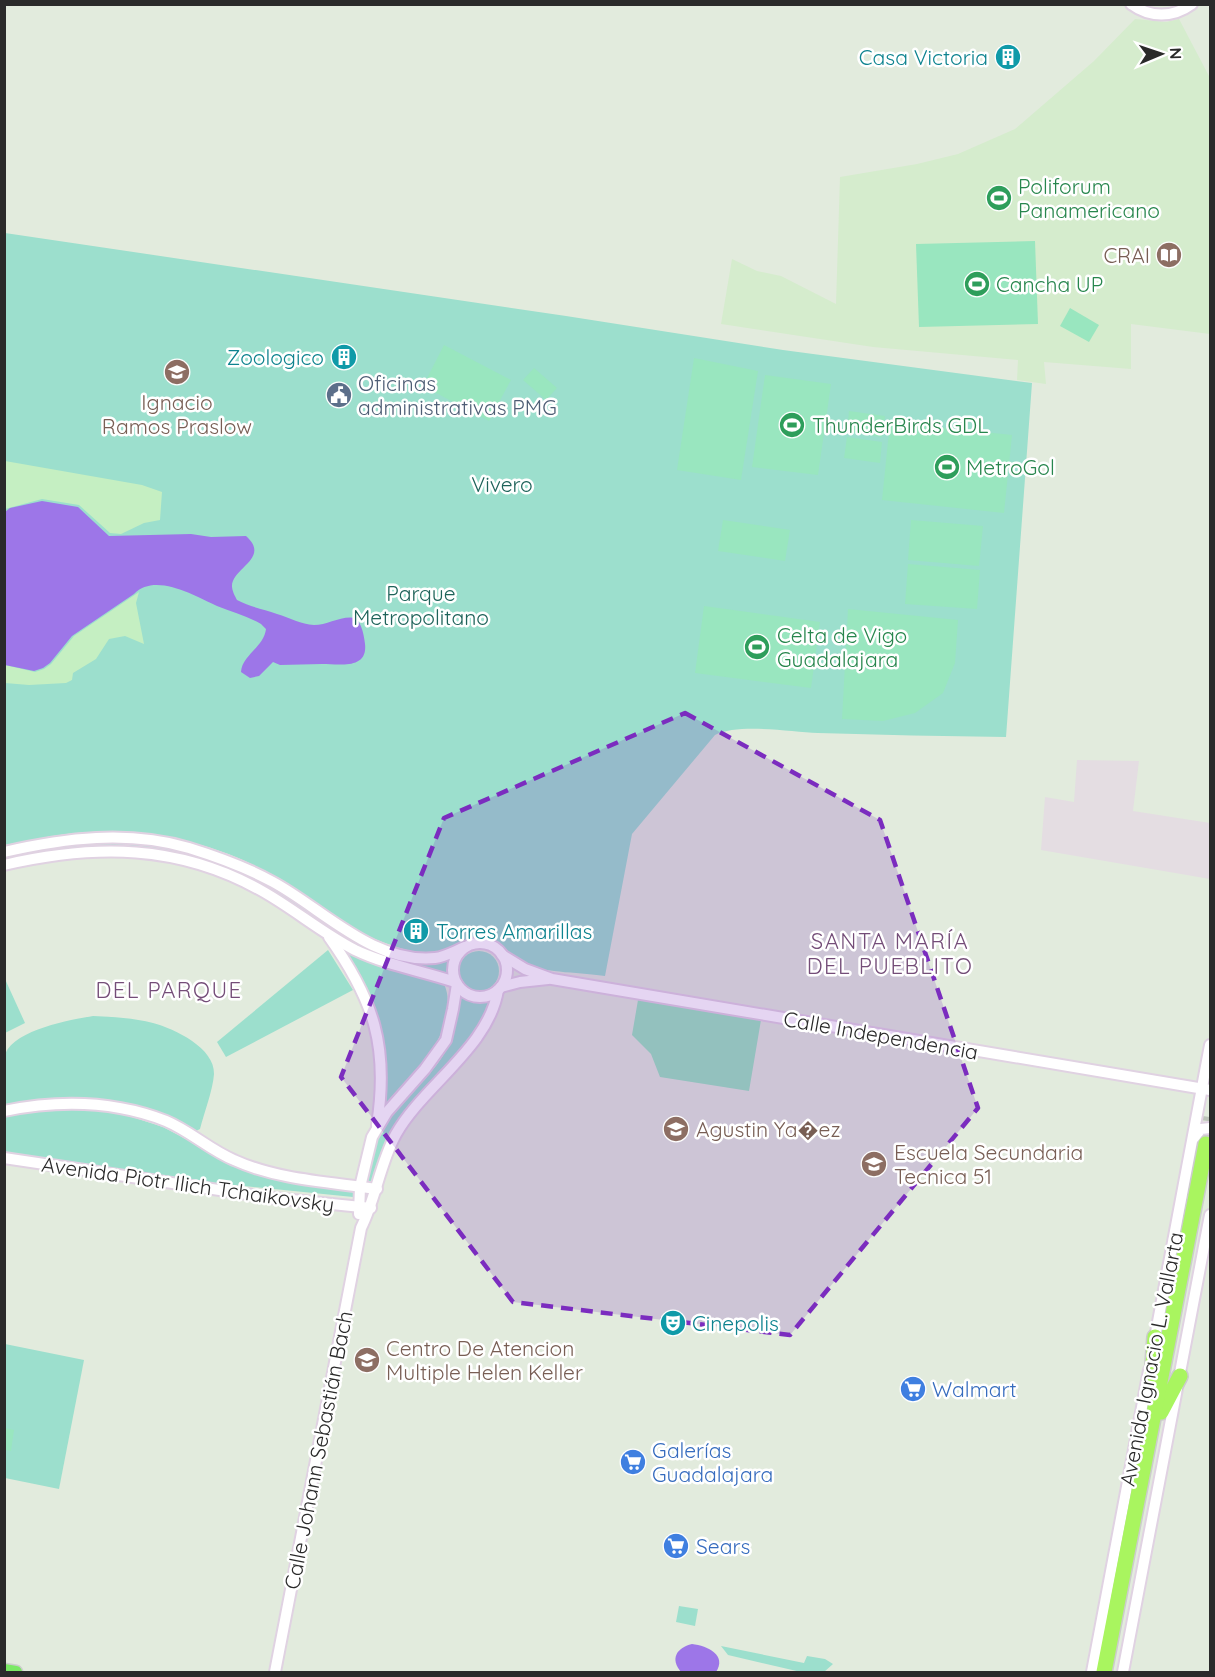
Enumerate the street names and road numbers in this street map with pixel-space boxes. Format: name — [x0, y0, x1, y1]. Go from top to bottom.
street label: Calle Independencia — [782, 1005, 980, 1065]
street label: Avenida Piotr Ilich Tchaikovsky — [40, 1151, 336, 1217]
street label: Avenida Ignacio L. Vallarta — [1114, 1230, 1188, 1488]
street label: Calle Johann Sebastián Bach — [278, 1309, 358, 1591]

